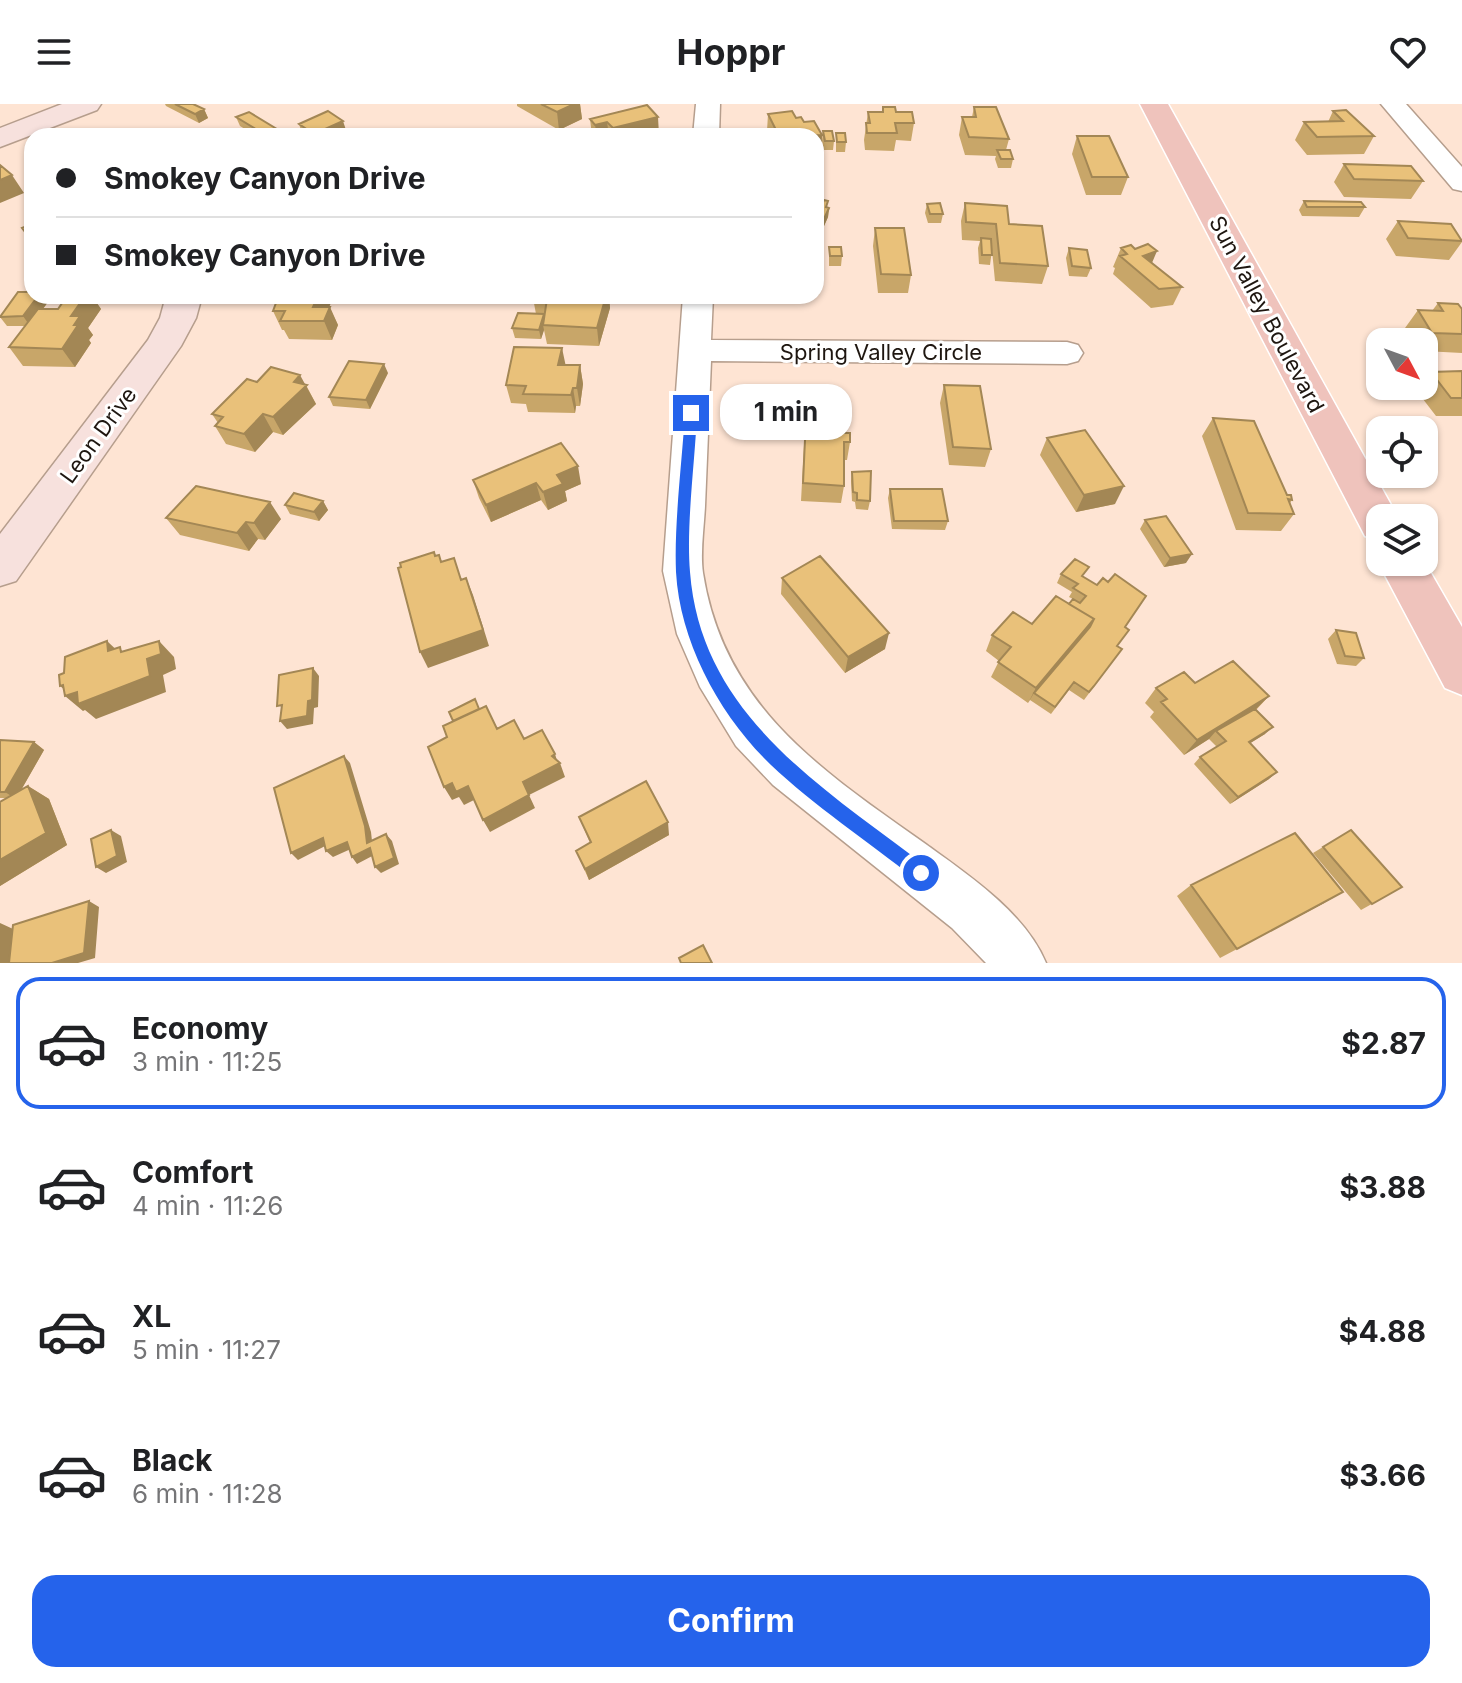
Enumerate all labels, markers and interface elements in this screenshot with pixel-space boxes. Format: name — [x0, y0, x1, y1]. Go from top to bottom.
icon: menu — [32, 30, 76, 74]
text: Hoppr — [676, 30, 786, 74]
icon: heart — [1386, 30, 1430, 74]
text: Smokey Canyon Drive — [104, 160, 426, 196]
street label: Sun Valley Boulevard — [1204, 211, 1330, 417]
text: Smokey Canyon Drive — [104, 237, 426, 273]
north arrow — [1366, 328, 1438, 400]
map controls — [1366, 328, 1438, 576]
street label: Spring Valley Circle — [780, 339, 982, 365]
street label: Leon Drive — [54, 382, 142, 488]
callout: 1 min — [719, 385, 851, 441]
route end — [673, 395, 709, 431]
text: 1 min — [754, 396, 818, 427]
button: locate — [1366, 416, 1438, 488]
button: layers — [1366, 504, 1438, 576]
route start — [903, 855, 939, 891]
icon: car — [36, 1007, 108, 1079]
text: Economy — [132, 1010, 268, 1046]
text: $2.87 — [1341, 1025, 1426, 1061]
text: 3 min · 11:25 — [132, 1046, 282, 1077]
icon: car — [36, 1151, 108, 1223]
text: Comfort — [132, 1154, 253, 1190]
text: $3.88 — [1339, 1169, 1426, 1205]
text: 4 min · 11:26 — [132, 1190, 283, 1221]
icon: car — [36, 1295, 108, 1367]
text: XL — [132, 1298, 171, 1334]
text: $4.88 — [1339, 1313, 1426, 1349]
text: 5 min · 11:27 — [132, 1334, 281, 1365]
icon: car — [36, 1439, 108, 1511]
text: Black — [132, 1442, 212, 1478]
text: $3.66 — [1340, 1457, 1426, 1493]
text: 6 min · 11:28 — [132, 1478, 283, 1509]
button: Confirm — [32, 1575, 1430, 1667]

